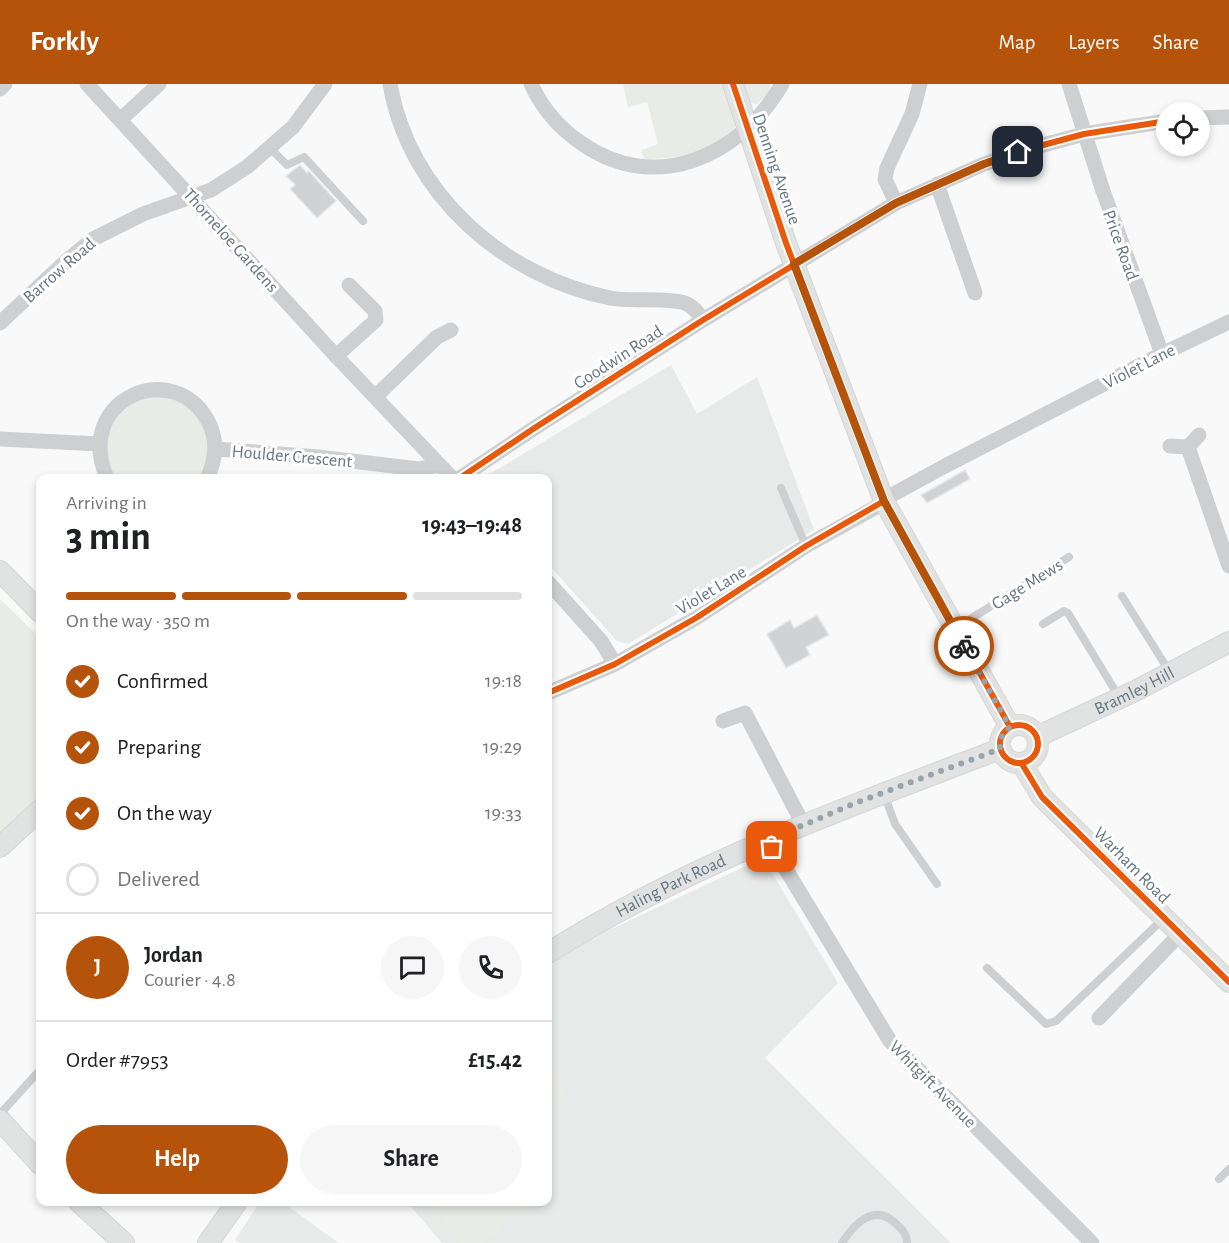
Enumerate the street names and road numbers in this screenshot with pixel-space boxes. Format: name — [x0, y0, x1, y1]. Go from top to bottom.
street label: Denning Avenue — [749, 111, 803, 227]
street label: Thorneloe Gardens — [179, 185, 281, 296]
street label: Price Road — [1099, 208, 1141, 283]
street label: Barrow Road — [20, 235, 99, 307]
street label: Goodwin Road — [571, 323, 666, 393]
street label: Violet Lane — [1101, 341, 1178, 393]
street label: Houlder Crescent — [231, 443, 353, 471]
street label: Gage Mews — [989, 556, 1066, 614]
street label: Violet Lane — [673, 563, 750, 619]
street label: Bramley Hill — [1092, 664, 1178, 719]
street label: Warham Road — [1090, 824, 1173, 907]
street label: Haling Park Road — [613, 852, 729, 921]
street label: Whitgift Avenue — [885, 1038, 979, 1132]

